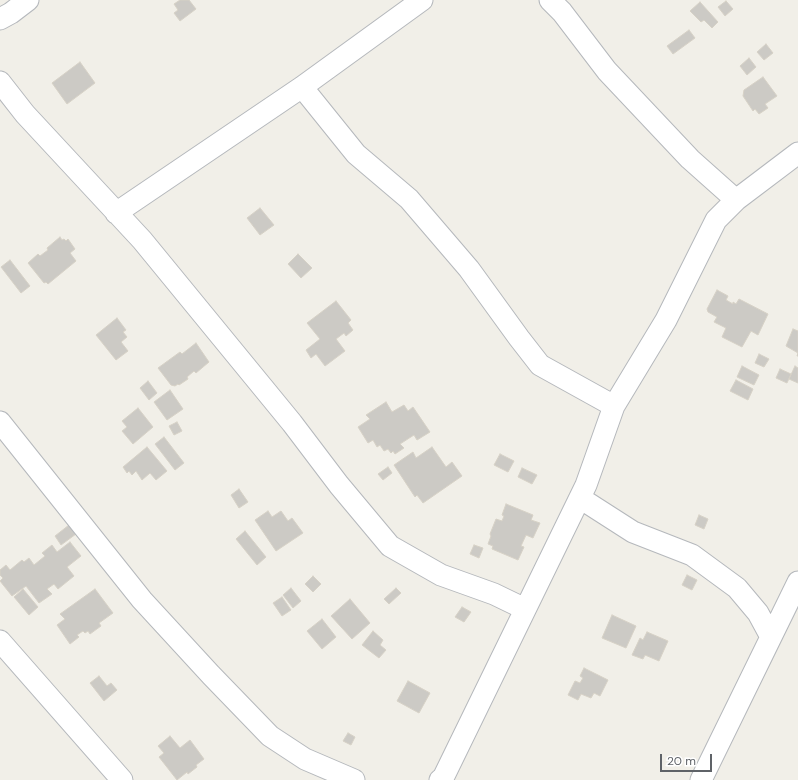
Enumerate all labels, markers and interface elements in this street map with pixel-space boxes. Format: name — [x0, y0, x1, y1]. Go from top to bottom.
scale bar — [662, 746, 714, 772]
text: 20 m — [667, 753, 696, 769]

